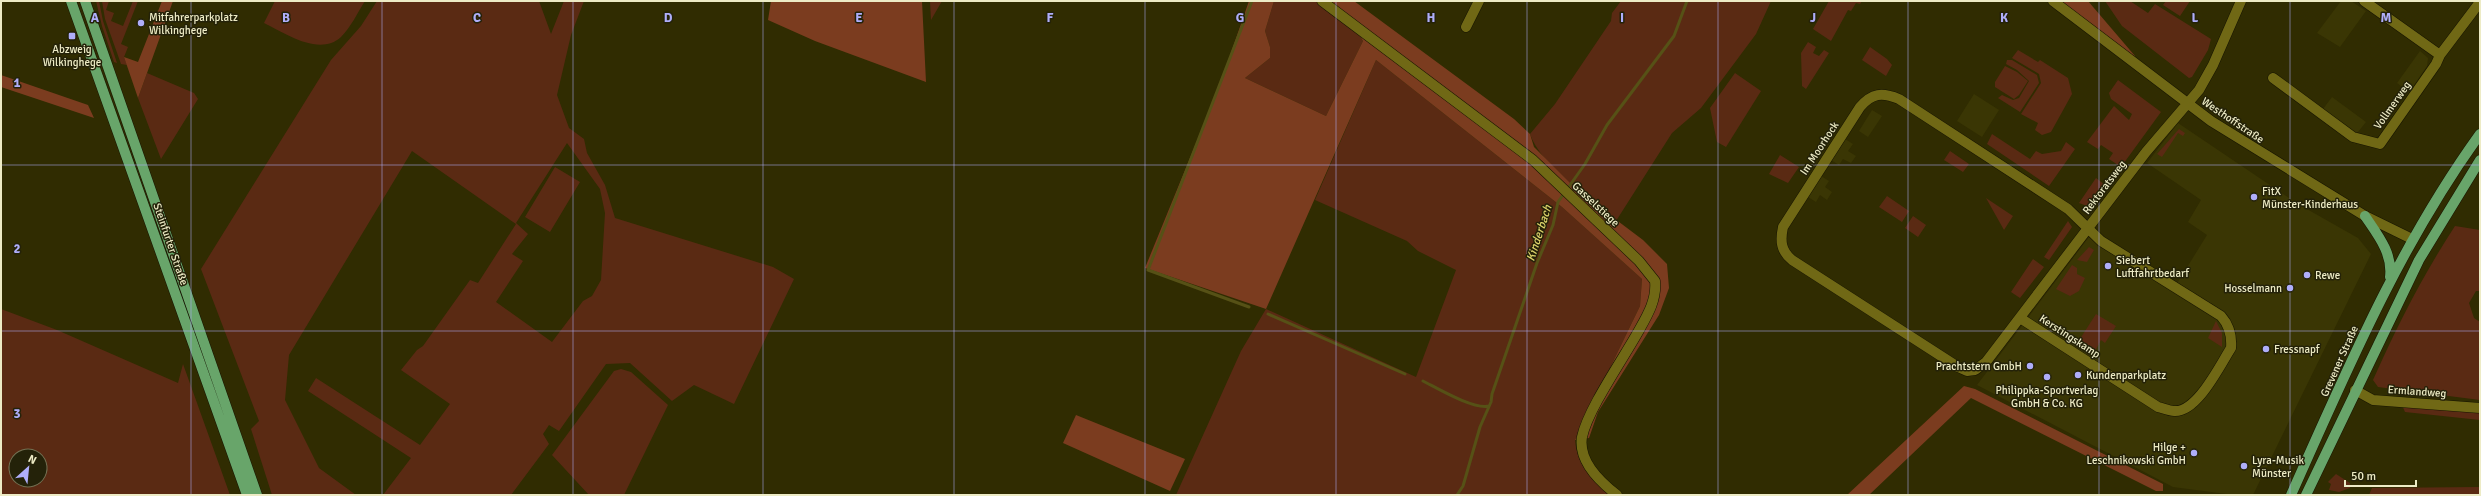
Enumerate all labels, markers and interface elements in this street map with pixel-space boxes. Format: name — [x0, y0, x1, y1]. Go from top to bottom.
text: A — [91, 10, 100, 26]
text: B — [282, 10, 290, 26]
text: C — [473, 10, 481, 26]
text: D — [664, 10, 673, 26]
text: E — [855, 10, 863, 26]
text: F — [1047, 10, 1054, 26]
text: G — [1236, 10, 1244, 26]
text: H — [1427, 10, 1435, 26]
text: I — [1620, 10, 1624, 26]
text: J — [1810, 10, 1816, 26]
text: K — [2000, 10, 2008, 26]
text: L — [2192, 10, 2199, 26]
text: M — [2381, 10, 2392, 26]
place label: Mitfahrerparkplatz Wilkinghege — [149, 11, 238, 37]
marker: Mitfahrerparkplatz Wilkinghege — [136, 18, 146, 28]
marker: Abzweig Wilkinghege — [67, 31, 77, 41]
place label: Abzweig Wilkinghege — [43, 43, 101, 69]
text: 1 — [13, 75, 21, 91]
street label: Vollmerweg — [2371, 79, 2414, 132]
street label: Westhoffstraße — [2199, 95, 2266, 146]
street label: Im Moorhock — [1797, 119, 1842, 177]
street label: Rektoratsweg — [2080, 158, 2129, 217]
street label: Gasselstiege — [1569, 179, 1622, 229]
place label: FitX Münster-Kinderhaus — [2262, 185, 2358, 211]
marker: FitX Münster-Kinderhaus — [2249, 192, 2259, 202]
street label: Steinfurter Straße — [150, 201, 191, 287]
water label: Kinderbach — [1523, 203, 1556, 263]
text: 2 — [13, 241, 21, 257]
place label: Siebert Luftfahrtbedarf — [2116, 254, 2190, 280]
marker: Siebert Luftfahrtbedarf — [2103, 261, 2113, 271]
place label: Rewe — [2315, 269, 2340, 282]
marker: Rewe — [2302, 270, 2312, 280]
place label: Hosselmann — [2224, 282, 2282, 295]
marker: Hosselmann — [2285, 283, 2295, 293]
street label: Kerstingskamp — [2037, 312, 2103, 361]
street label: Grevener Straße — [2318, 324, 2361, 399]
place label: Fressnapf — [2274, 343, 2321, 356]
marker: Fressnapf — [2261, 344, 2271, 354]
place label: Prachtstern GmbH — [1936, 360, 2022, 373]
marker: Prachtstern GmbH — [2025, 361, 2035, 371]
place label: Kundenparkplatz — [2086, 369, 2166, 382]
marker: Kundenparkplatz — [2073, 370, 2083, 380]
marker: Philippka-Sportverlag GmbH & Co. KG — [2042, 372, 2052, 382]
street label: Ermlandweg — [2387, 383, 2447, 400]
place label: Philippka-Sportverlag GmbH & Co. KG — [1996, 384, 2099, 410]
text: 3 — [13, 406, 21, 422]
place label: Hilge + Leschnikowski GmbH — [2086, 441, 2186, 467]
north arrow — [8, 448, 48, 488]
marker: Hilge + Leschnikowski GmbH — [2189, 448, 2199, 458]
text: N — [26, 452, 39, 467]
place label: Lyra-Musik Münster — [2252, 454, 2304, 480]
marker: Lyra-Musik Münster — [2239, 461, 2249, 471]
scale bar — [2345, 462, 2416, 488]
text: 50 m — [2351, 469, 2376, 484]

